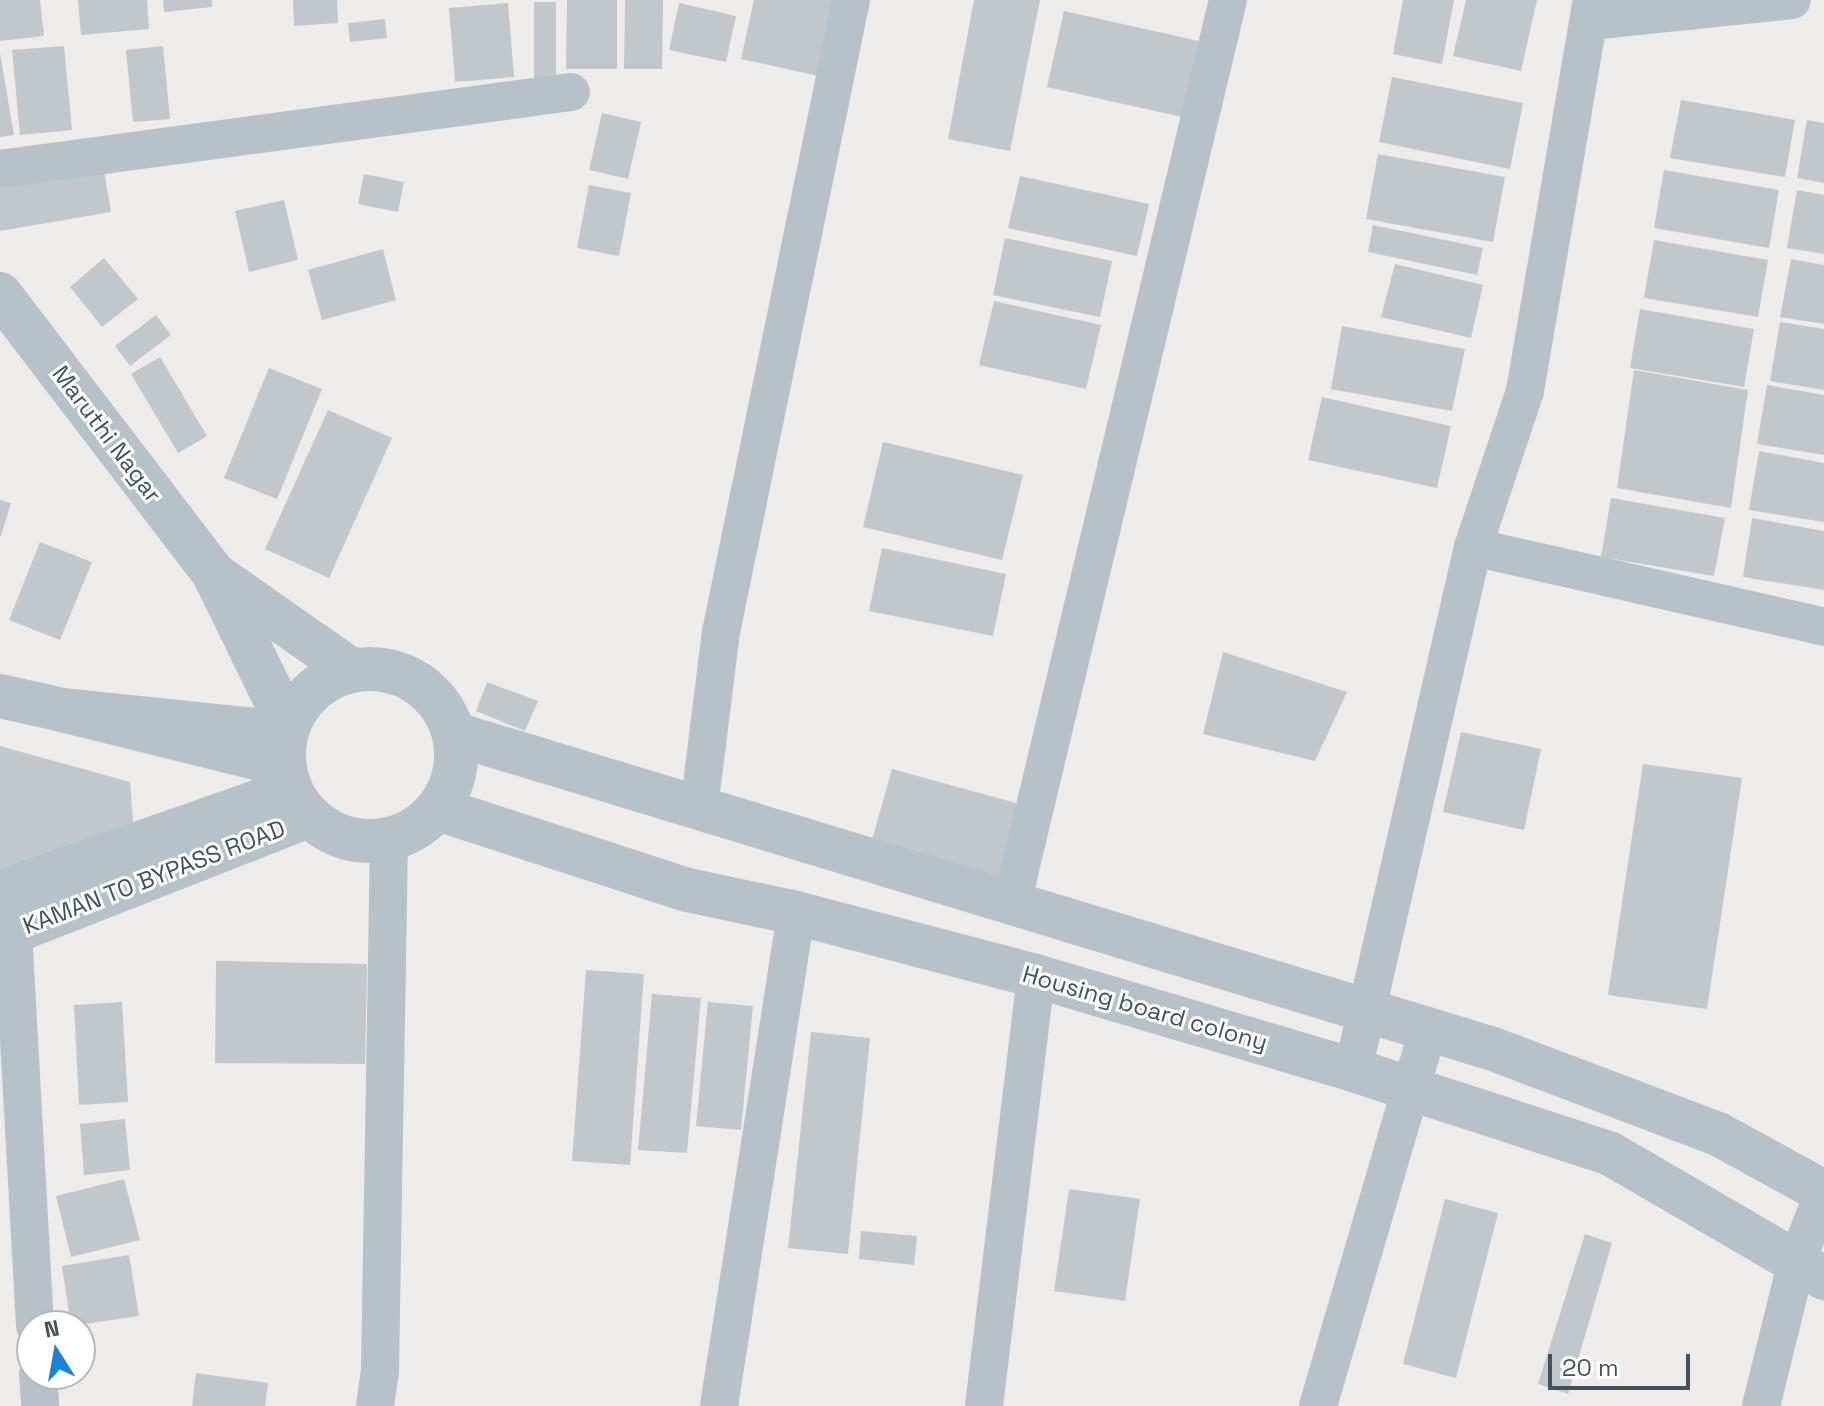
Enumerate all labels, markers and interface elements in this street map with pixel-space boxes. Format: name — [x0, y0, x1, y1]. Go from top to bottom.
street label: Maruthi Nagar — [46, 360, 168, 508]
street label: KAMAN TO BYPASS ROAD — [19, 814, 289, 940]
street label: Housing board colony — [1019, 959, 1271, 1057]
north arrow — [16, 1310, 96, 1390]
text: N — [42, 1313, 62, 1344]
scale bar — [1552, 1338, 1694, 1388]
text: 20 m — [1562, 1352, 1619, 1383]

